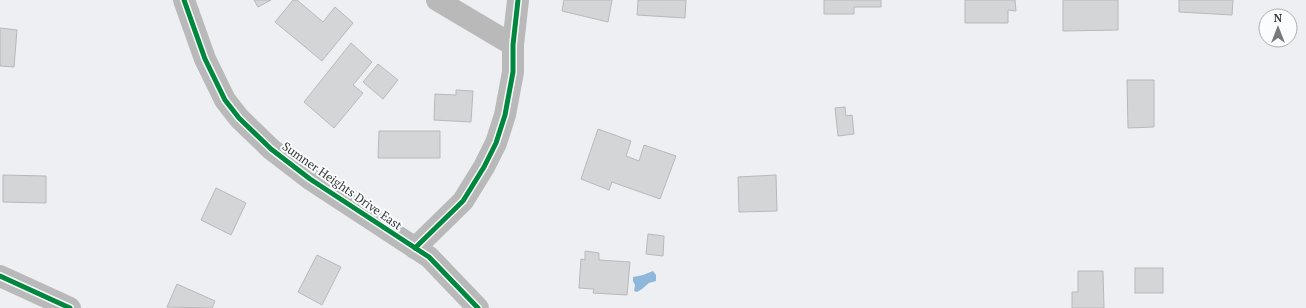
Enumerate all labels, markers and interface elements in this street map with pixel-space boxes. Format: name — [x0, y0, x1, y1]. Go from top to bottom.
north arrow — [1258, 8, 1298, 48]
text: N — [1274, 11, 1283, 25]
street label: Sumner Heights Drive East — [279, 138, 406, 233]

